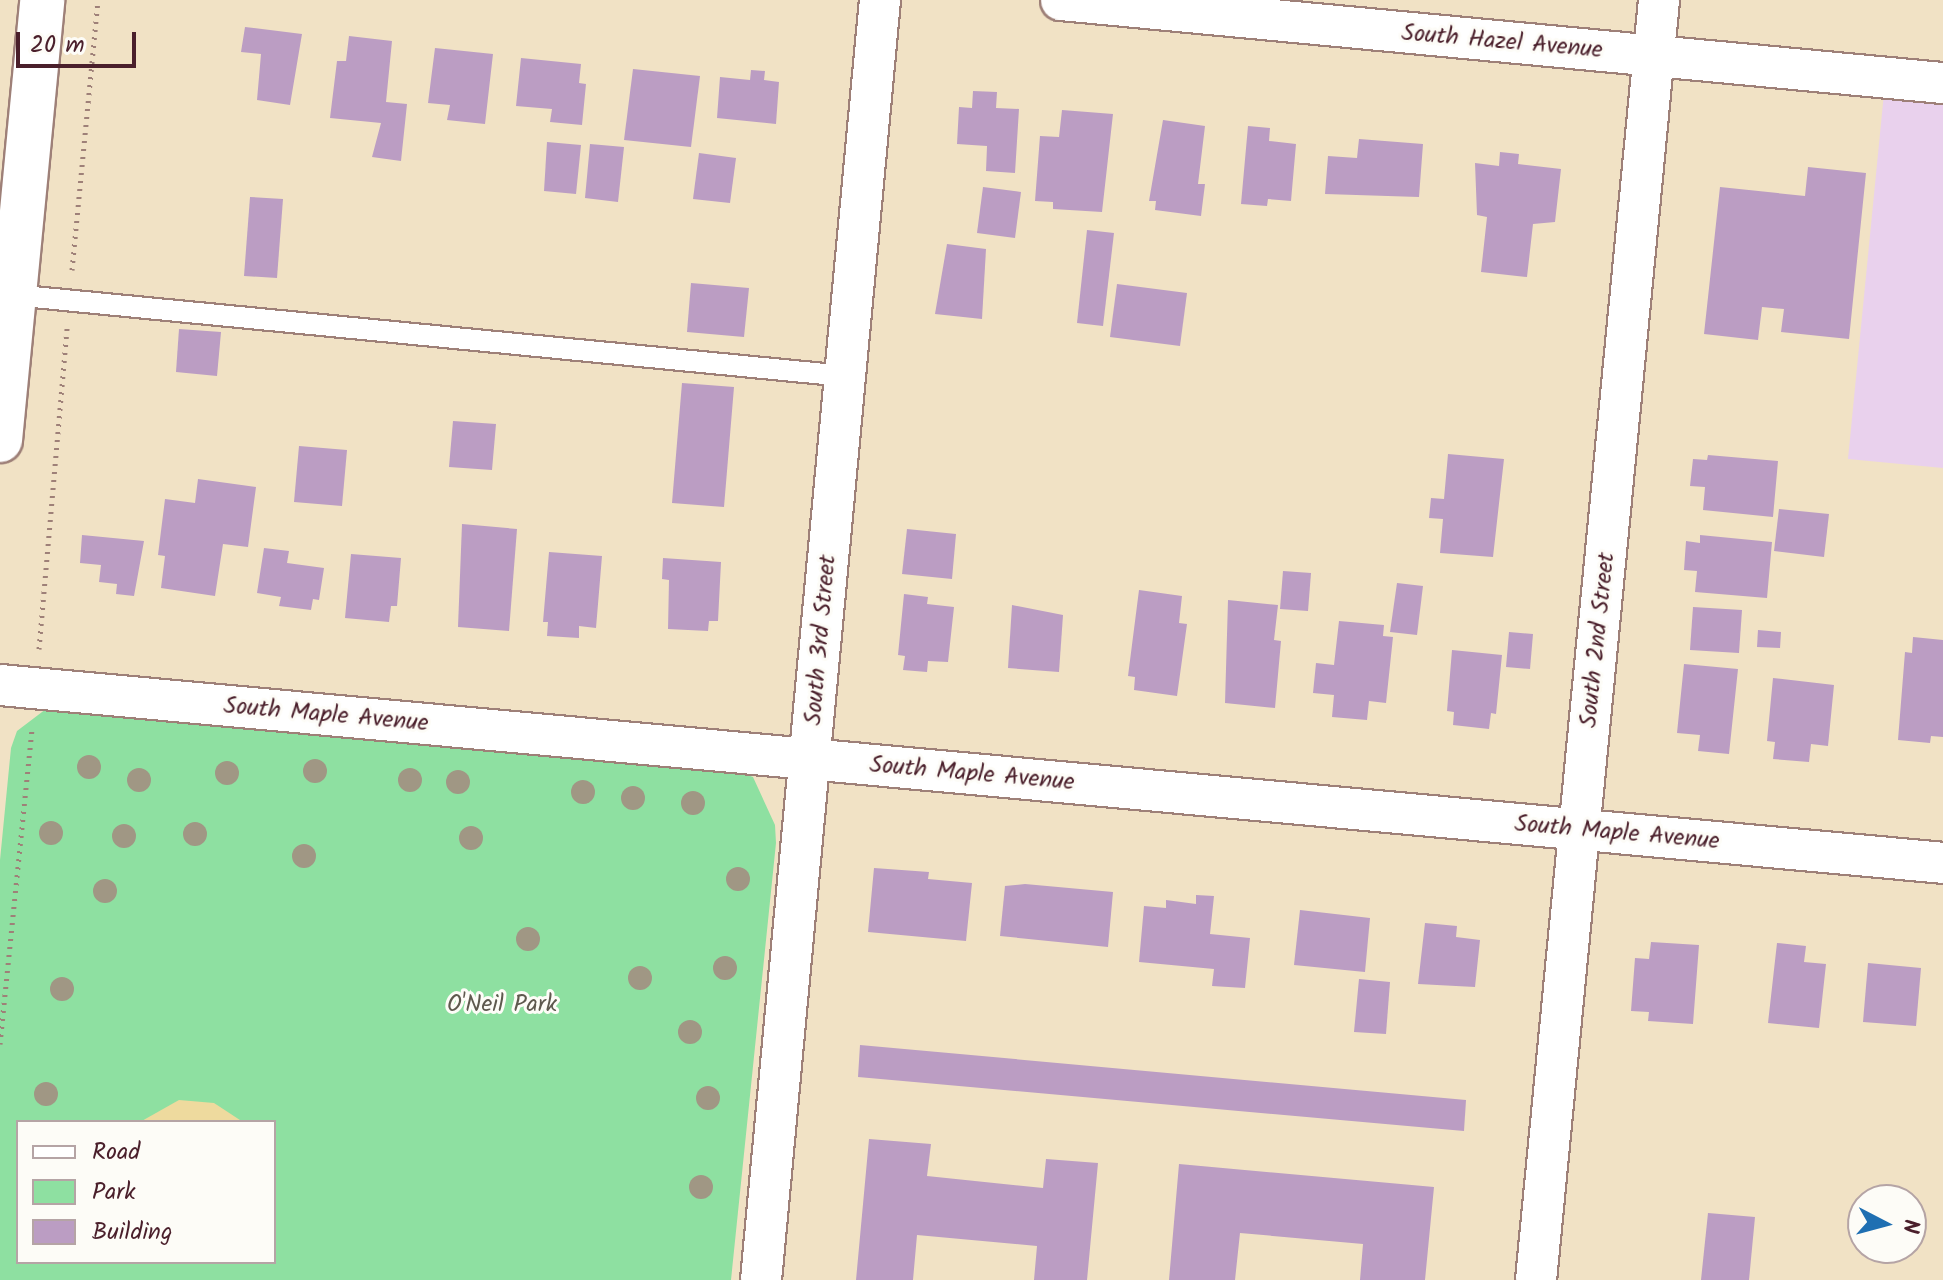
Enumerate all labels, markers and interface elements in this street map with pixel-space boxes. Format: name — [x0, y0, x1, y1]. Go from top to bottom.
scale bar — [20, 16, 140, 66]
street label: South Hazel Avenue — [1400, 19, 1604, 65]
text: 20 m — [30, 26, 85, 65]
street label: South 2nd Street — [1574, 551, 1622, 729]
street label: South 3rd Street — [799, 554, 843, 726]
street label: South Maple Avenue — [222, 692, 430, 738]
street label: South Maple Avenue — [868, 751, 1076, 797]
street label: South Maple Avenue — [1513, 810, 1721, 856]
park label: O'Neil Park — [447, 991, 557, 1019]
legend — [16, 1120, 276, 1264]
text: Road — [92, 1133, 140, 1172]
text: Park — [92, 1173, 136, 1212]
north arrow — [1847, 1184, 1927, 1264]
text: Building — [92, 1213, 172, 1252]
text: N — [1891, 1218, 1928, 1235]

